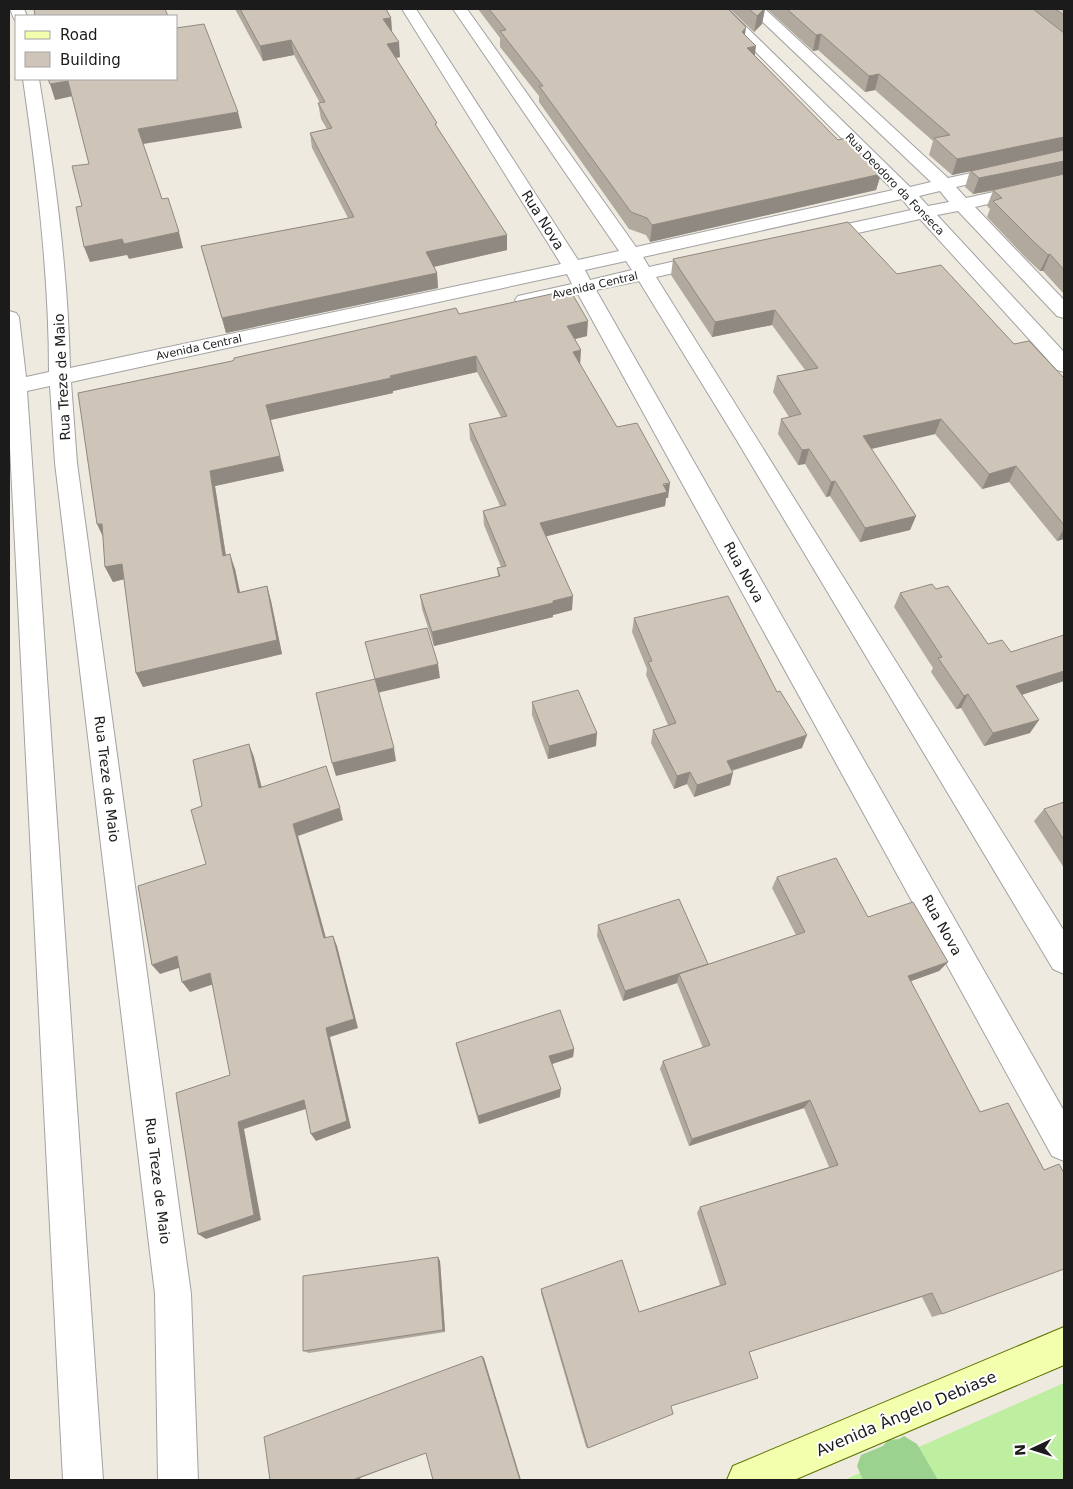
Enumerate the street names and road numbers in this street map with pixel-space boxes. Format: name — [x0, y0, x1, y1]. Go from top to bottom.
street label: Rua Deodoro da Fonseca — [842, 131, 947, 238]
street label: Rua Nova — [518, 187, 568, 253]
street label: Avenida Central — [551, 269, 639, 302]
street label: Rua Treze de Maio — [51, 313, 73, 441]
street label: Avenida Central — [155, 332, 243, 363]
street label: Rua Nova — [721, 539, 767, 605]
street label: Rua Treze de Maio — [91, 715, 123, 843]
street label: Rua Nova — [919, 892, 965, 958]
street label: Rua Treze de Maio — [142, 1117, 174, 1245]
street label: Avenida Ângelo Debiase — [813, 1367, 999, 1460]

